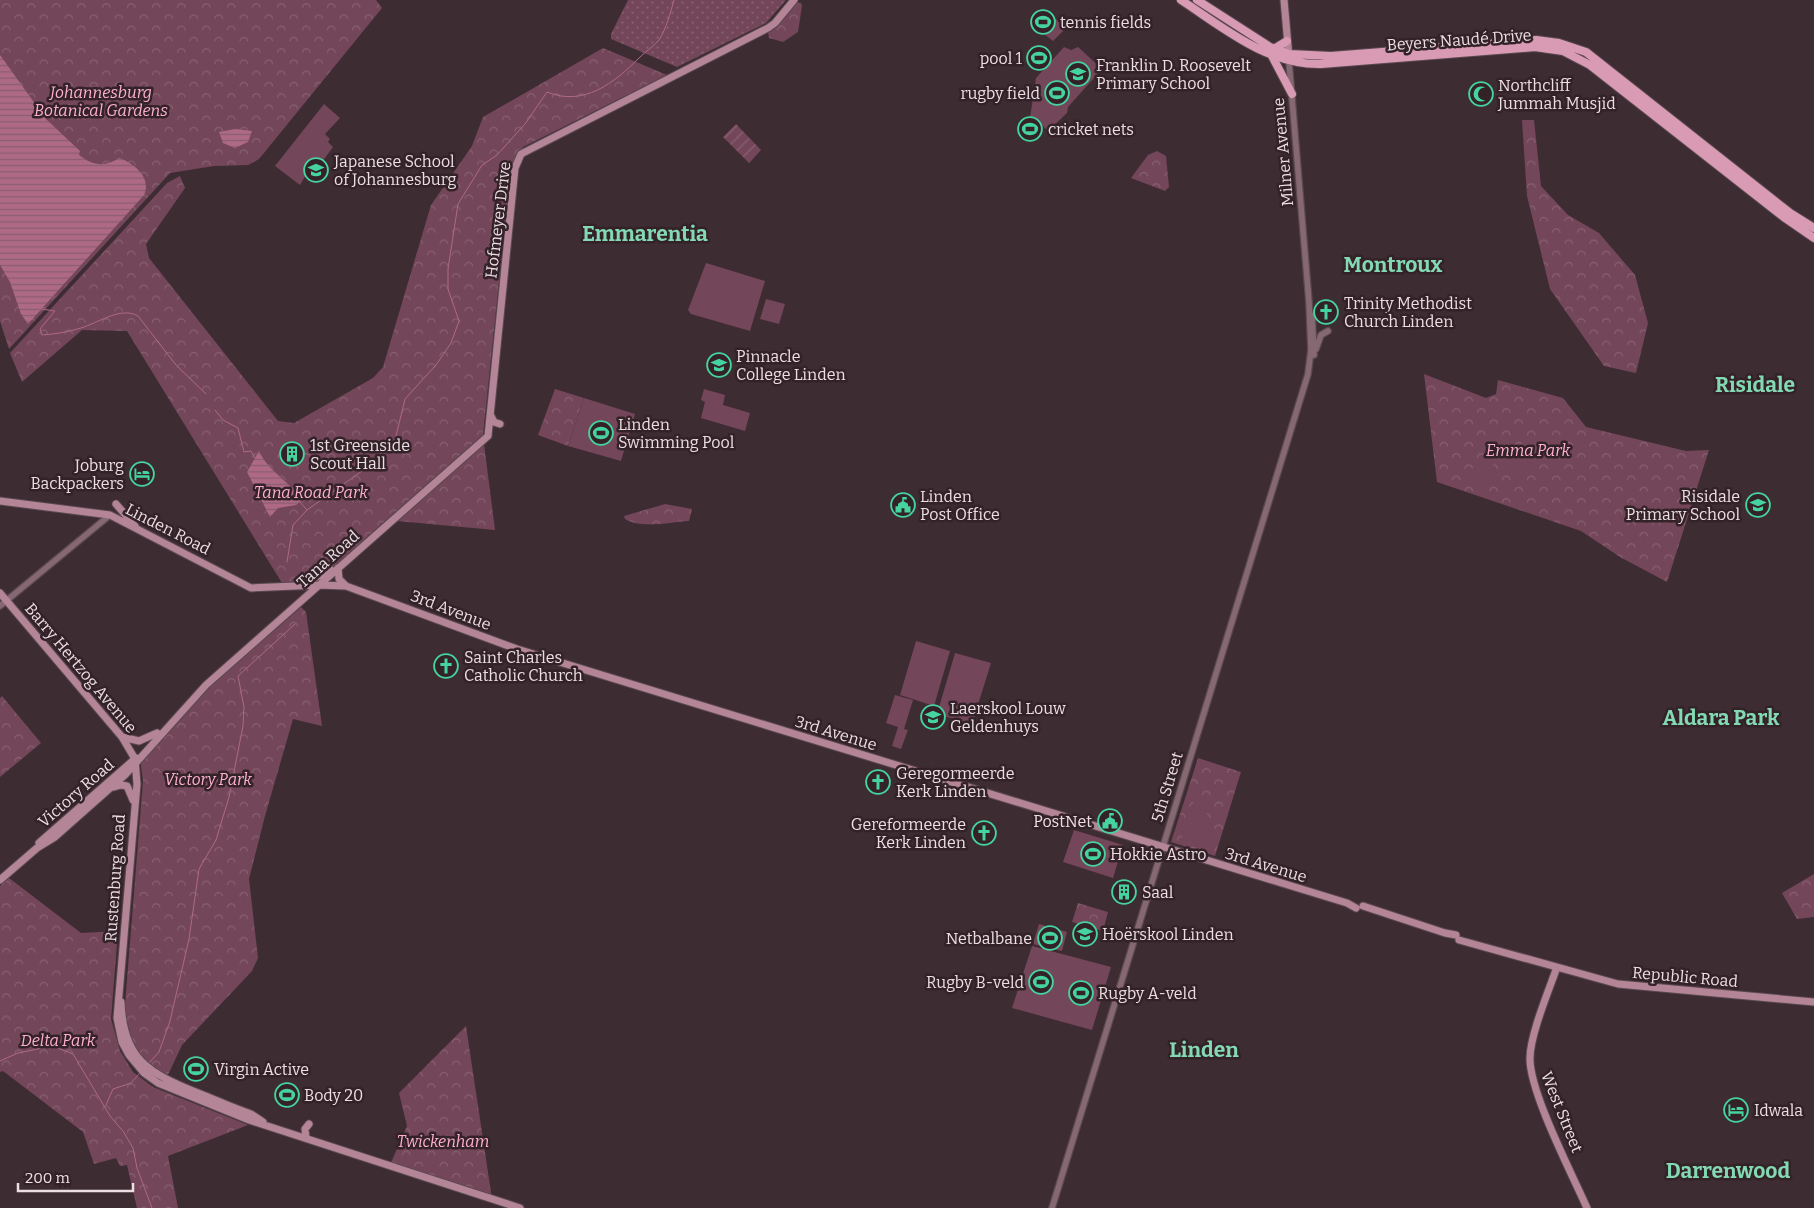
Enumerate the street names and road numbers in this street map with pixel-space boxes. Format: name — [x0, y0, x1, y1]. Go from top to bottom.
street label: Beyers Naudé Drive — [1386, 25, 1532, 55]
street label: Milner Avenue — [1269, 97, 1297, 207]
street label: Hofmeyer Drive — [481, 160, 515, 280]
street label: Linden Road — [122, 499, 214, 559]
street label: Tana Road — [293, 526, 363, 592]
street label: 3rd Avenue — [408, 586, 494, 634]
street label: Barry Hertzog Avenue — [21, 599, 141, 737]
street label: 3rd Avenue — [793, 712, 879, 754]
street label: 5th Street — [1147, 749, 1187, 824]
street label: Victory Road — [34, 755, 118, 831]
street label: Rustenburg Road — [101, 813, 129, 943]
street label: 3rd Avenue — [1223, 844, 1309, 886]
street label: Republic Road — [1631, 963, 1739, 991]
street label: West Street — [1537, 1069, 1587, 1156]

